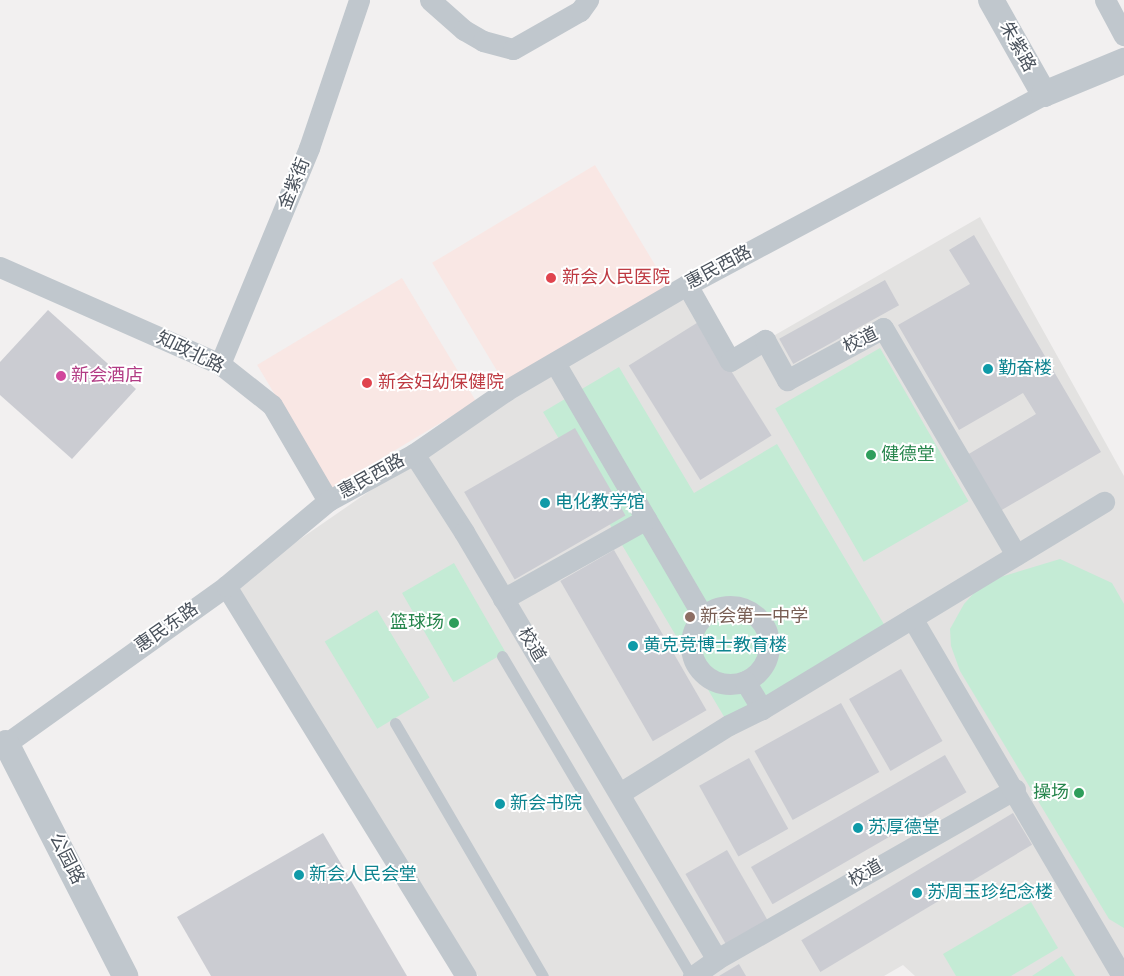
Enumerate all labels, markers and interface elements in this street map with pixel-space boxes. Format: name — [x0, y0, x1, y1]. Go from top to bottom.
street label: 朱紫路 — [994, 18, 1040, 76]
street label: 金紫街 — [275, 155, 315, 213]
street label: 惠民西路 — [682, 242, 756, 294]
place label: 新会人民医院 — [562, 267, 670, 289]
marker: 新会人民医院 — [544, 271, 558, 285]
street label: 校道 — [840, 323, 882, 359]
street label: 知政北路 — [153, 328, 227, 378]
place label: 勤奋楼 — [998, 358, 1052, 380]
marker: 勤奋楼 — [982, 363, 994, 375]
place label: 新会酒店 — [71, 365, 143, 387]
marker: 新会酒店 — [55, 370, 67, 382]
place label: 新会妇幼保健院 — [378, 372, 504, 394]
marker: 新会妇幼保健院 — [360, 376, 374, 390]
place label: 健德堂 — [881, 444, 935, 466]
marker: 健德堂 — [865, 449, 877, 461]
street label: 惠民西路 — [335, 450, 409, 504]
place label: 电化教学馆 — [555, 492, 645, 514]
marker: 电化教学馆 — [539, 497, 551, 509]
street label: 惠民东路 — [131, 599, 203, 657]
place label: 新会第一中学 — [700, 606, 808, 628]
marker: 新会第一中学 — [684, 611, 696, 623]
place label: 篮球场 — [390, 612, 444, 634]
marker: 篮球场 — [448, 617, 460, 629]
street label: 校道 — [512, 624, 550, 666]
place label: 黄克竞博士教育楼 — [643, 635, 787, 657]
marker: 黄克竞博士教育楼 — [627, 640, 639, 652]
place label: 操场 — [1033, 782, 1069, 804]
marker: 操场 — [1073, 787, 1085, 799]
place label: 新会书院 — [510, 793, 582, 815]
marker: 新会书院 — [494, 798, 506, 810]
place label: 苏厚德堂 — [868, 817, 940, 839]
marker: 苏厚德堂 — [852, 822, 864, 834]
street label: 公园路 — [44, 830, 88, 888]
street label: 校道 — [845, 856, 887, 892]
place label: 新会人民会堂 — [309, 864, 417, 886]
marker: 新会人民会堂 — [293, 869, 305, 881]
place label: 苏周玉珍纪念楼 — [927, 882, 1053, 904]
marker: 苏周玉珍纪念楼 — [911, 887, 923, 899]

